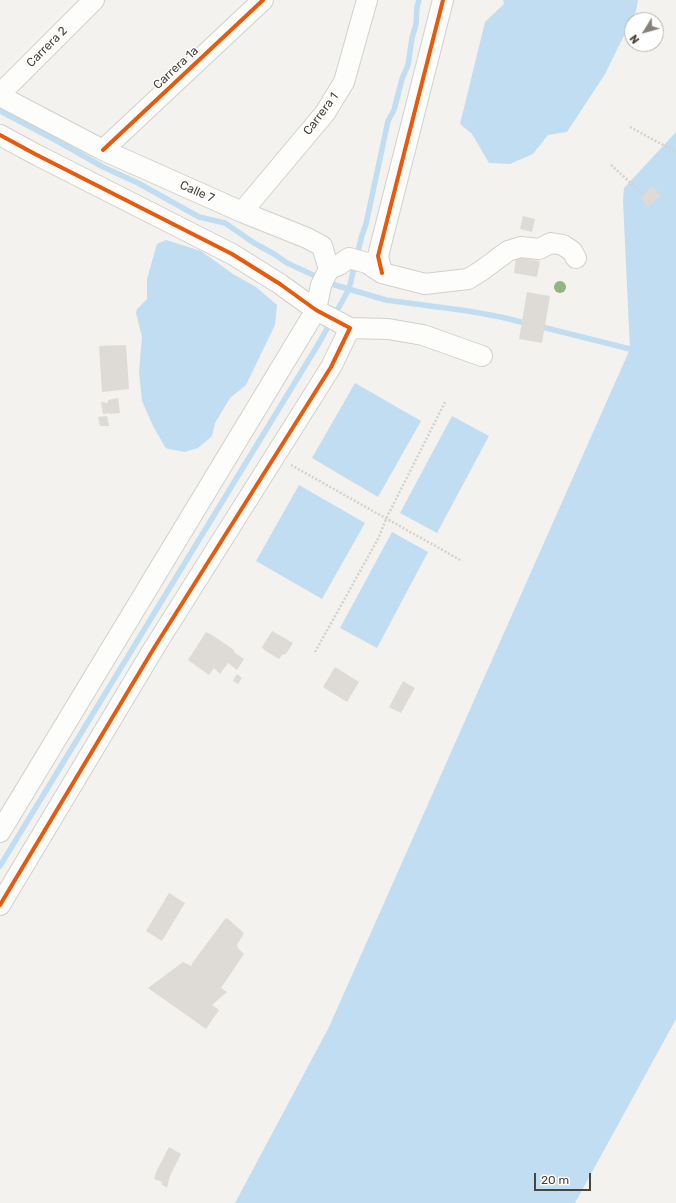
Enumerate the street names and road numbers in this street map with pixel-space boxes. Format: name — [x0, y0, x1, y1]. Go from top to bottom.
street label: Carrera 2 — [24, 24, 70, 70]
street label: Carrera 1a — [151, 44, 201, 92]
street label: Carrera 1 — [300, 90, 342, 138]
street label: Calle 7 — [178, 178, 216, 206]

